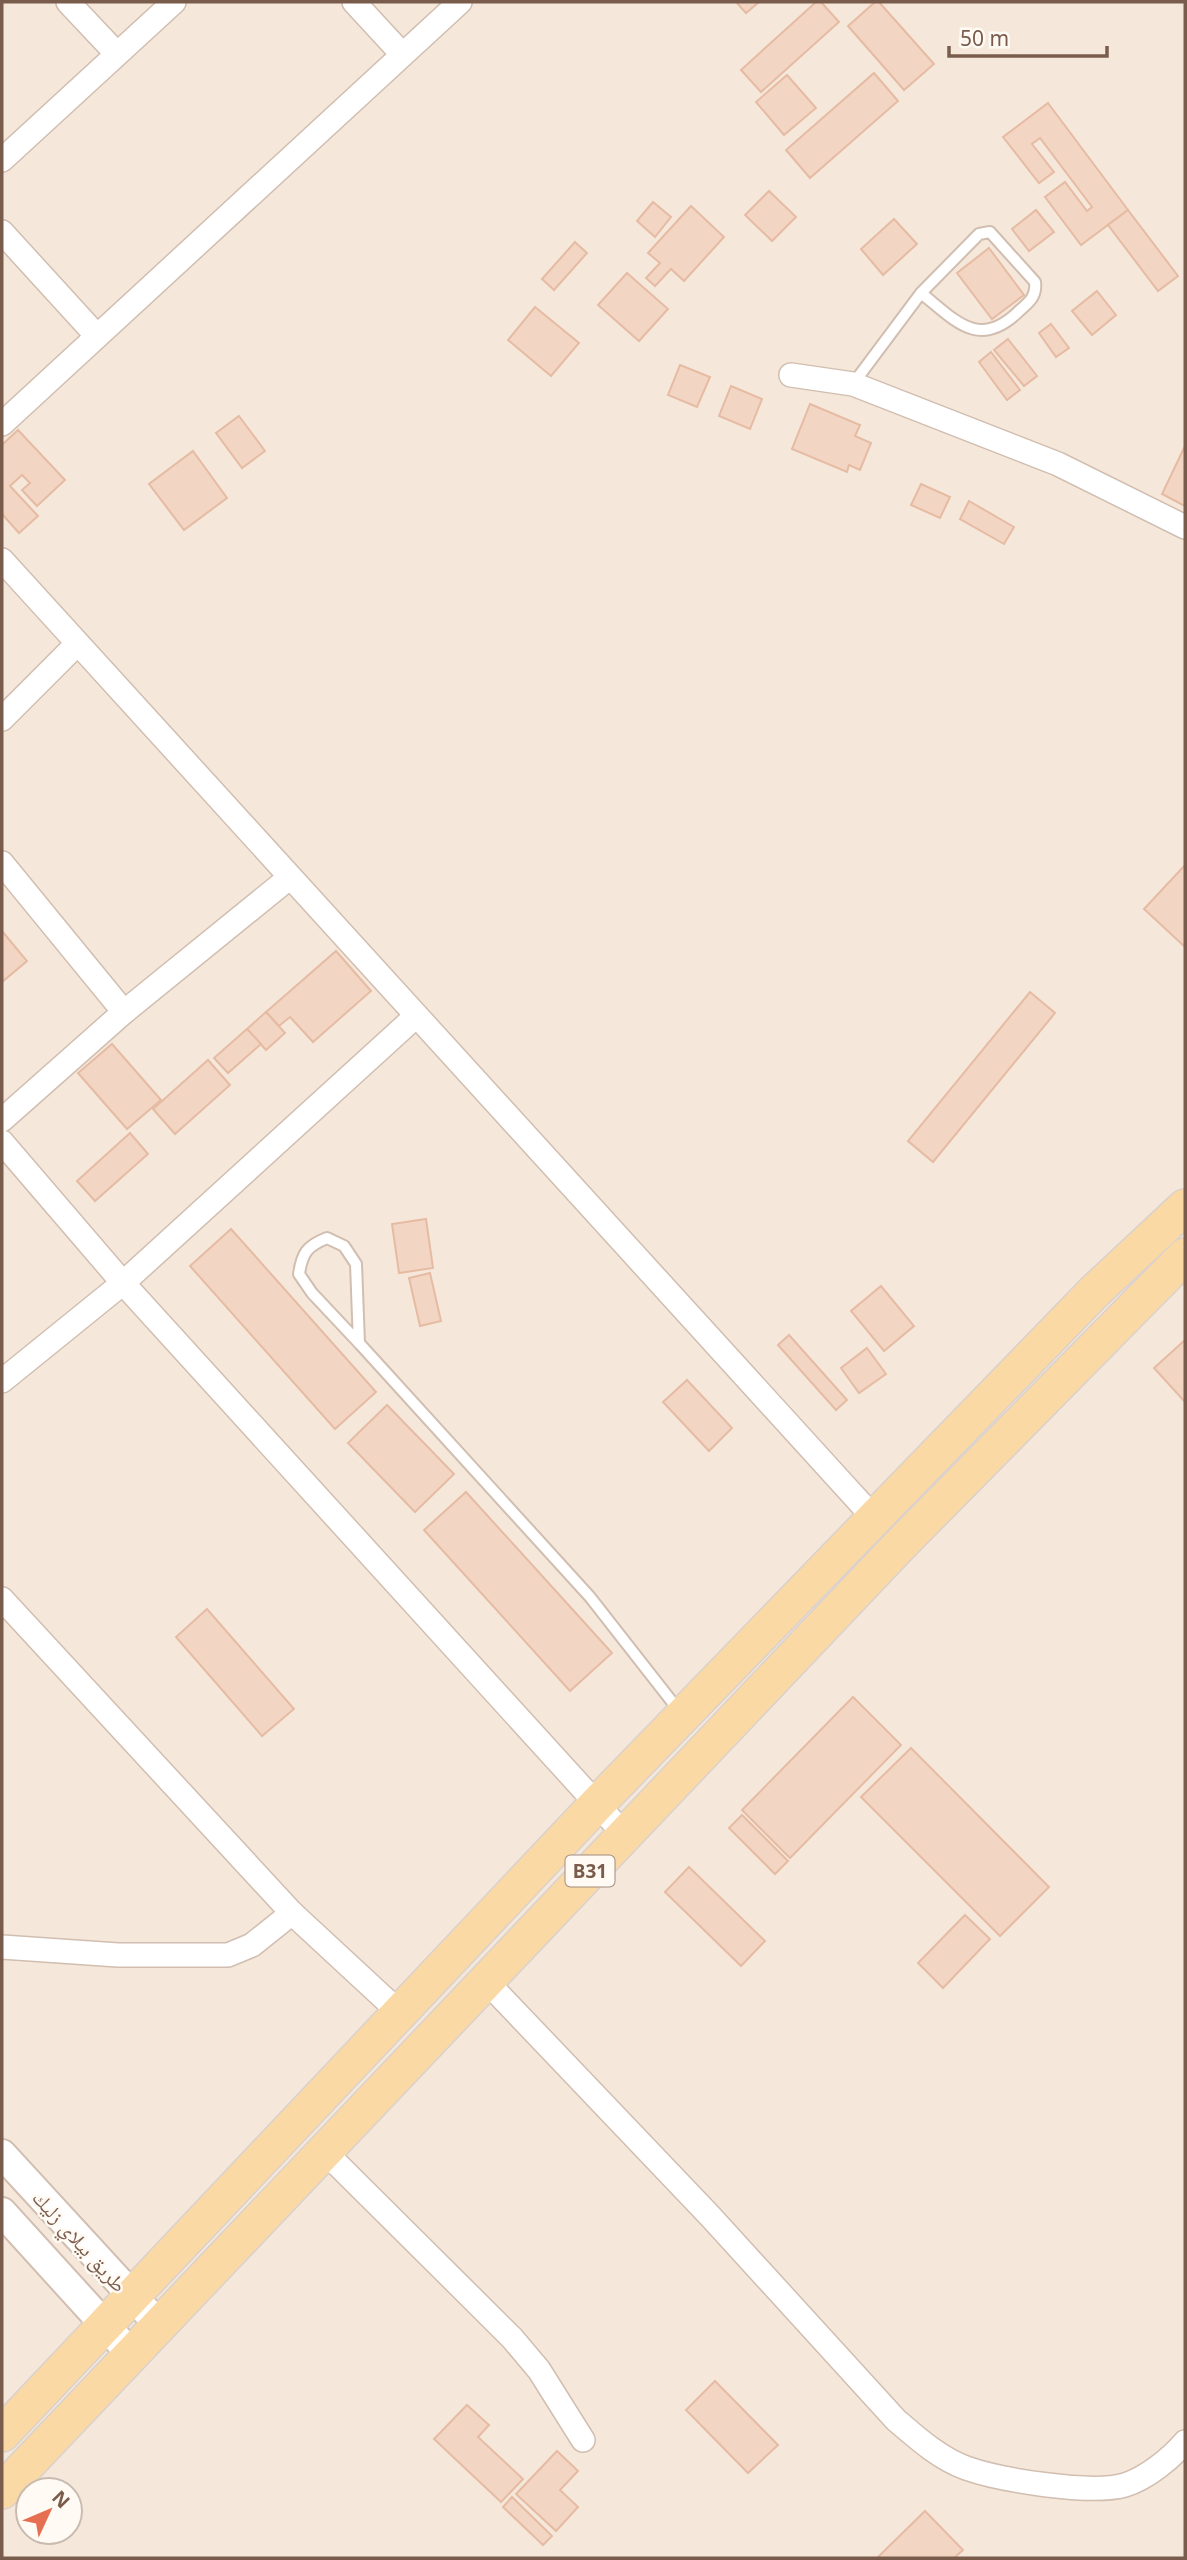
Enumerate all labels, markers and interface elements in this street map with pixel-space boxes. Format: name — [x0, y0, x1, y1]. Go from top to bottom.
scale bar — [949, 14, 1106, 58]
text: 50 m — [960, 24, 1009, 52]
road number: B31 — [566, 1856, 614, 1886]
street label: طريق بيلاي زليك — [24, 2184, 133, 2300]
north arrow — [14, 2476, 84, 2546]
text: N — [47, 2485, 76, 2514]

